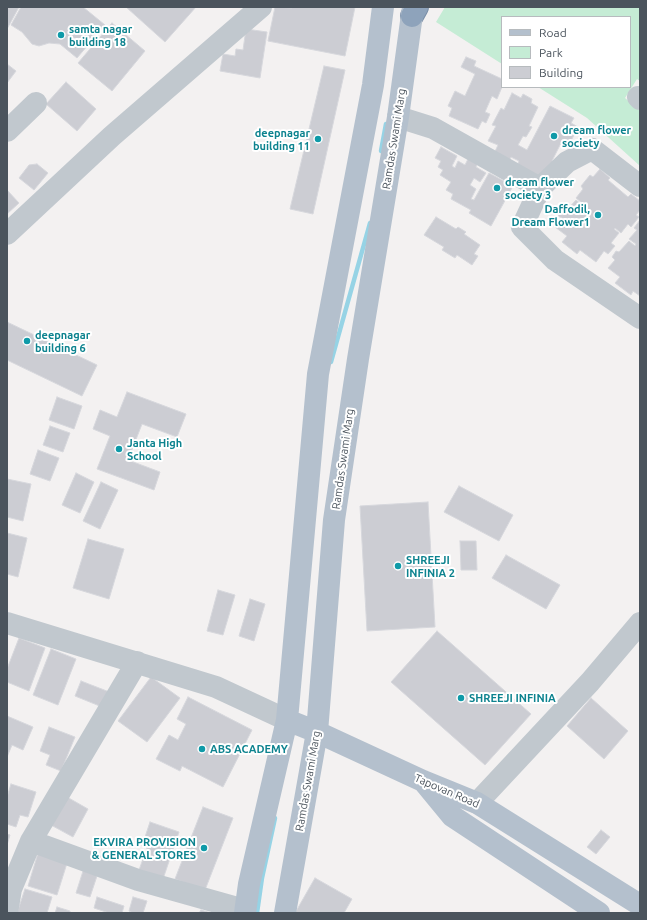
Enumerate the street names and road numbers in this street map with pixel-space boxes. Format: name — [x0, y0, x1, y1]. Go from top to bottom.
street label: Ramdas Swami Marg — [380, 88, 408, 190]
street label: Ramdas Swami Marg — [329, 408, 357, 510]
street label: Ramdas Swami Marg — [293, 730, 323, 832]
street label: Tapovan Road — [413, 771, 481, 811]

